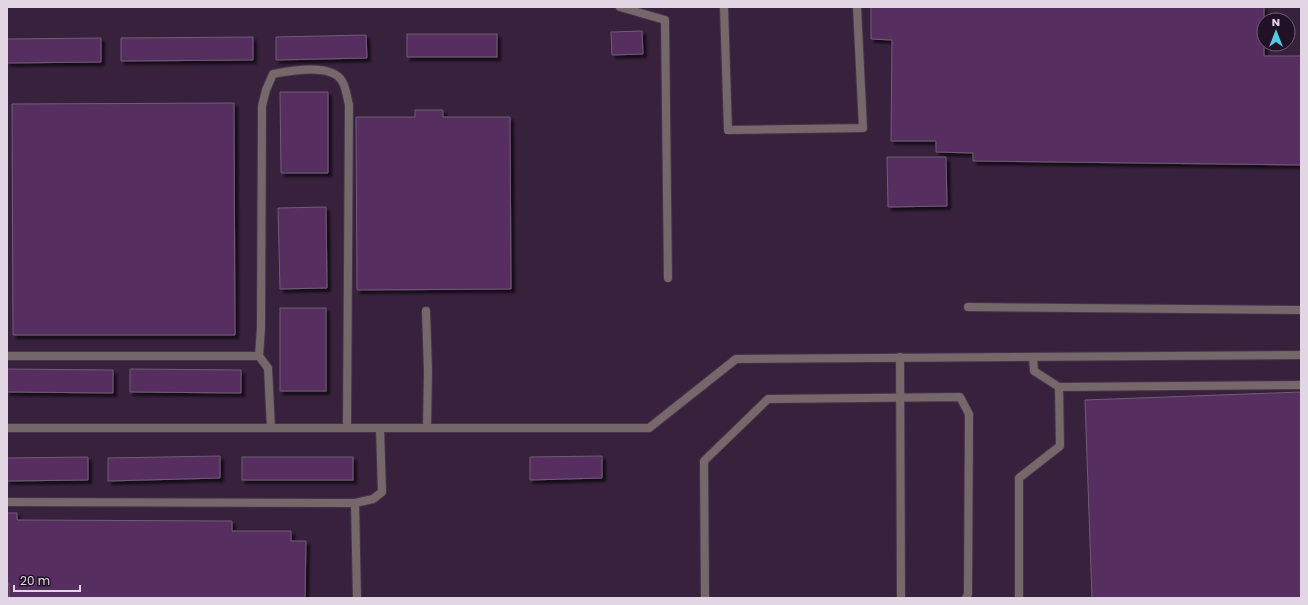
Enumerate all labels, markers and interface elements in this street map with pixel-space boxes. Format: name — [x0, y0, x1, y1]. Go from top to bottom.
north arrow — [1256, 12, 1296, 52]
text: N — [1272, 14, 1280, 30]
scale bar — [14, 567, 80, 593]
text: 20 m — [20, 572, 50, 589]

